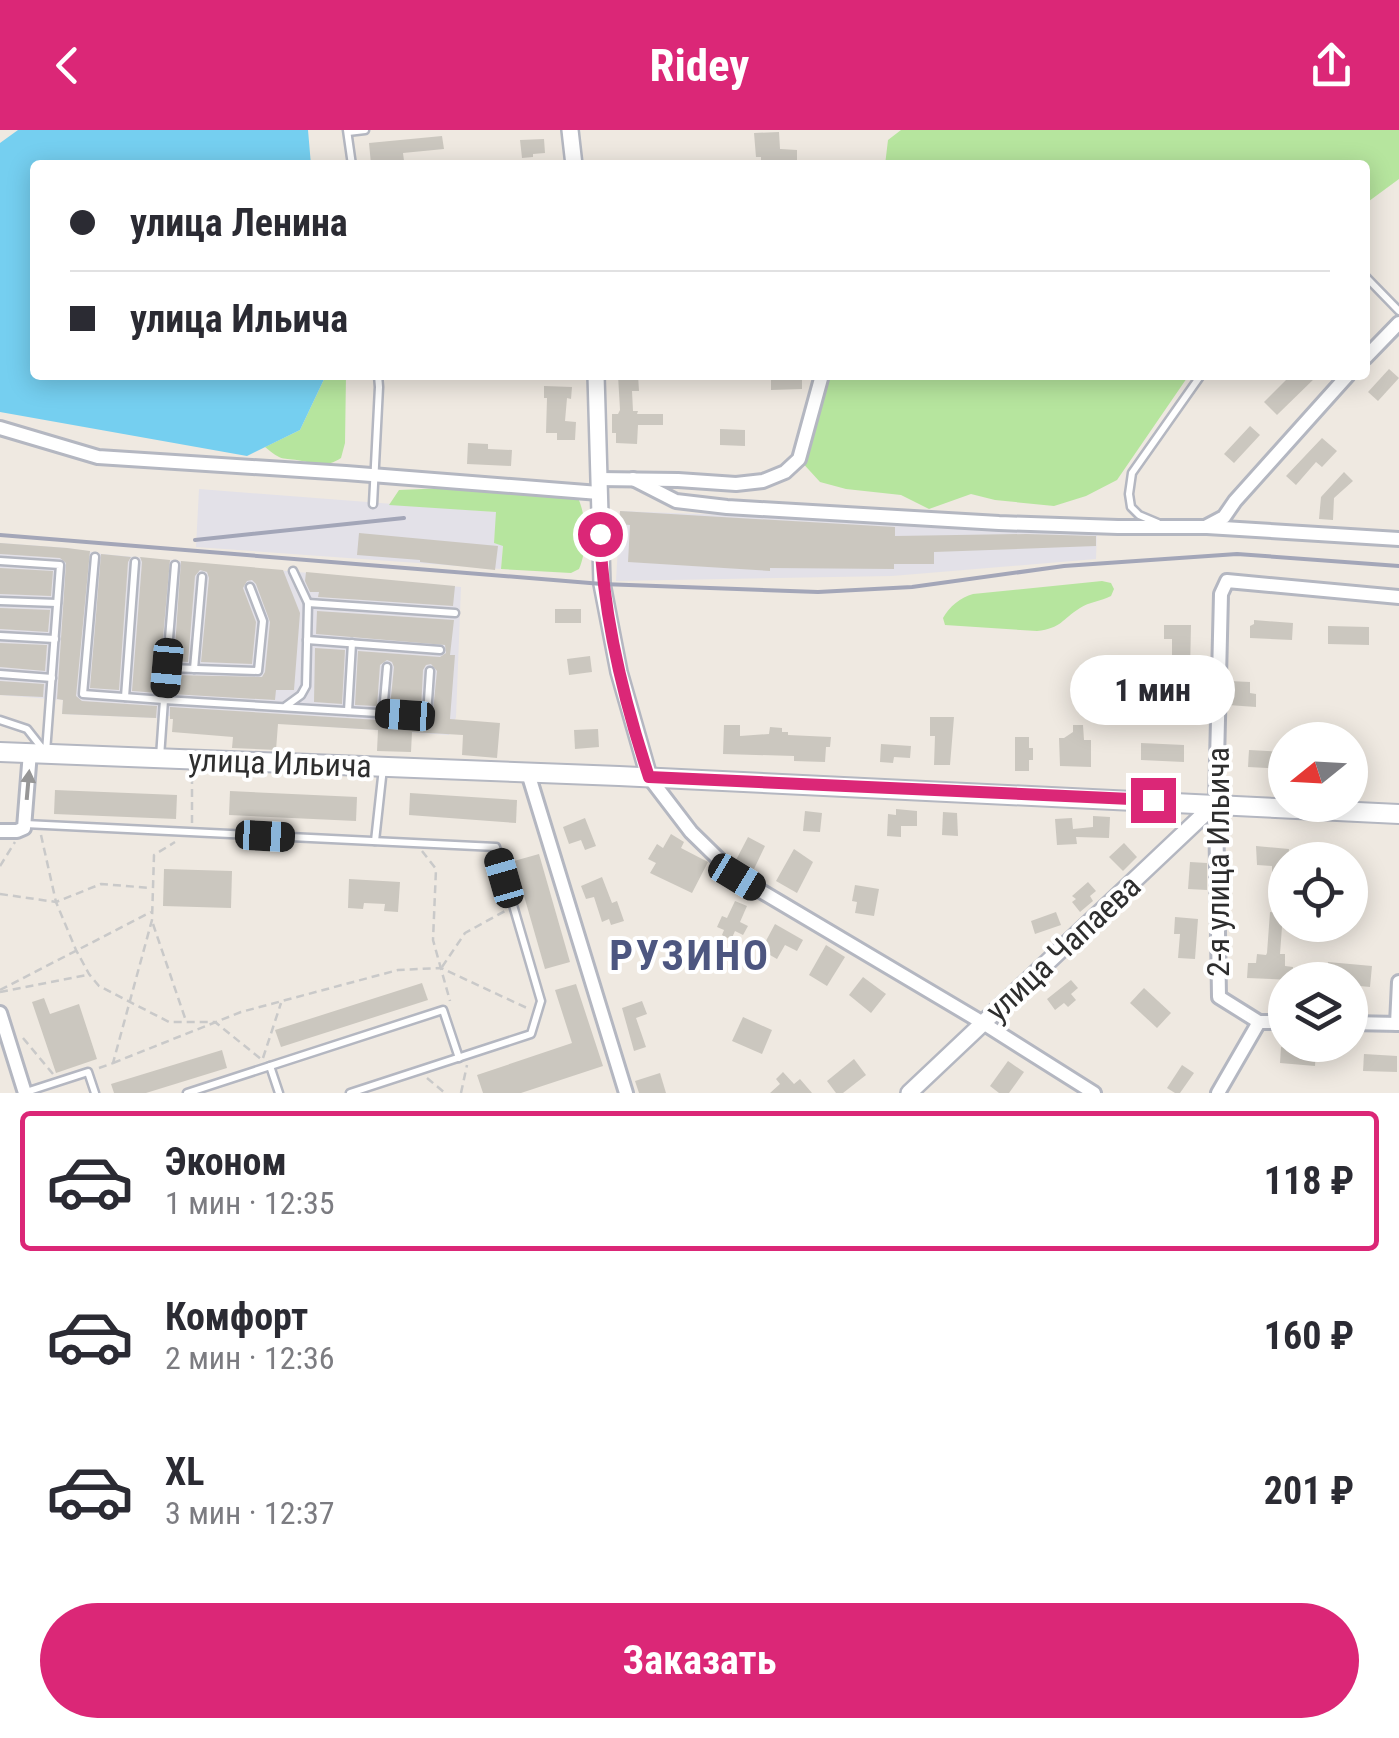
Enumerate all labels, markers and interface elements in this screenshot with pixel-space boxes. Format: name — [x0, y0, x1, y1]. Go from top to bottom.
icon: back — [40, 38, 95, 93]
icon: share — [1304, 38, 1359, 93]
text: Ridey — [650, 39, 749, 92]
text: улица Ленина — [130, 201, 348, 245]
text: улица Ильича — [130, 297, 348, 341]
route start — [578, 512, 623, 557]
car — [149, 637, 185, 699]
callout: 1 мин — [1070, 655, 1236, 725]
text: 1 мин — [1114, 671, 1191, 709]
car — [374, 698, 436, 732]
north arrow — [1268, 722, 1368, 822]
map controls — [1268, 722, 1368, 1062]
street label: улица Ильича — [188, 741, 372, 785]
street label: 2-я улица Ильича — [1199, 747, 1237, 977]
one-way arrow — [20, 768, 36, 800]
route end — [1131, 778, 1176, 823]
car — [234, 819, 296, 853]
button: locate — [1268, 842, 1368, 942]
car — [481, 845, 527, 911]
car — [704, 849, 770, 905]
street label: улица Чапаева — [978, 867, 1148, 1029]
district label: РУЗИНО — [609, 931, 771, 980]
button: layers — [1268, 962, 1368, 1062]
icon: car — [45, 1136, 135, 1226]
text: Эконом — [165, 1140, 287, 1184]
text: 118 ₽ — [1264, 1159, 1354, 1203]
text: 1 мин · 12:35 — [165, 1184, 335, 1222]
icon: car — [45, 1291, 135, 1381]
text: Комфорт — [165, 1295, 308, 1339]
text: 160 ₽ — [1264, 1314, 1354, 1358]
text: 2 мин · 12:36 — [165, 1339, 335, 1377]
icon: car — [45, 1446, 135, 1536]
text: XL — [165, 1450, 204, 1494]
text: 201 ₽ — [1264, 1469, 1354, 1513]
text: 3 мин · 12:37 — [165, 1494, 335, 1532]
button: Заказать — [40, 1603, 1359, 1718]

